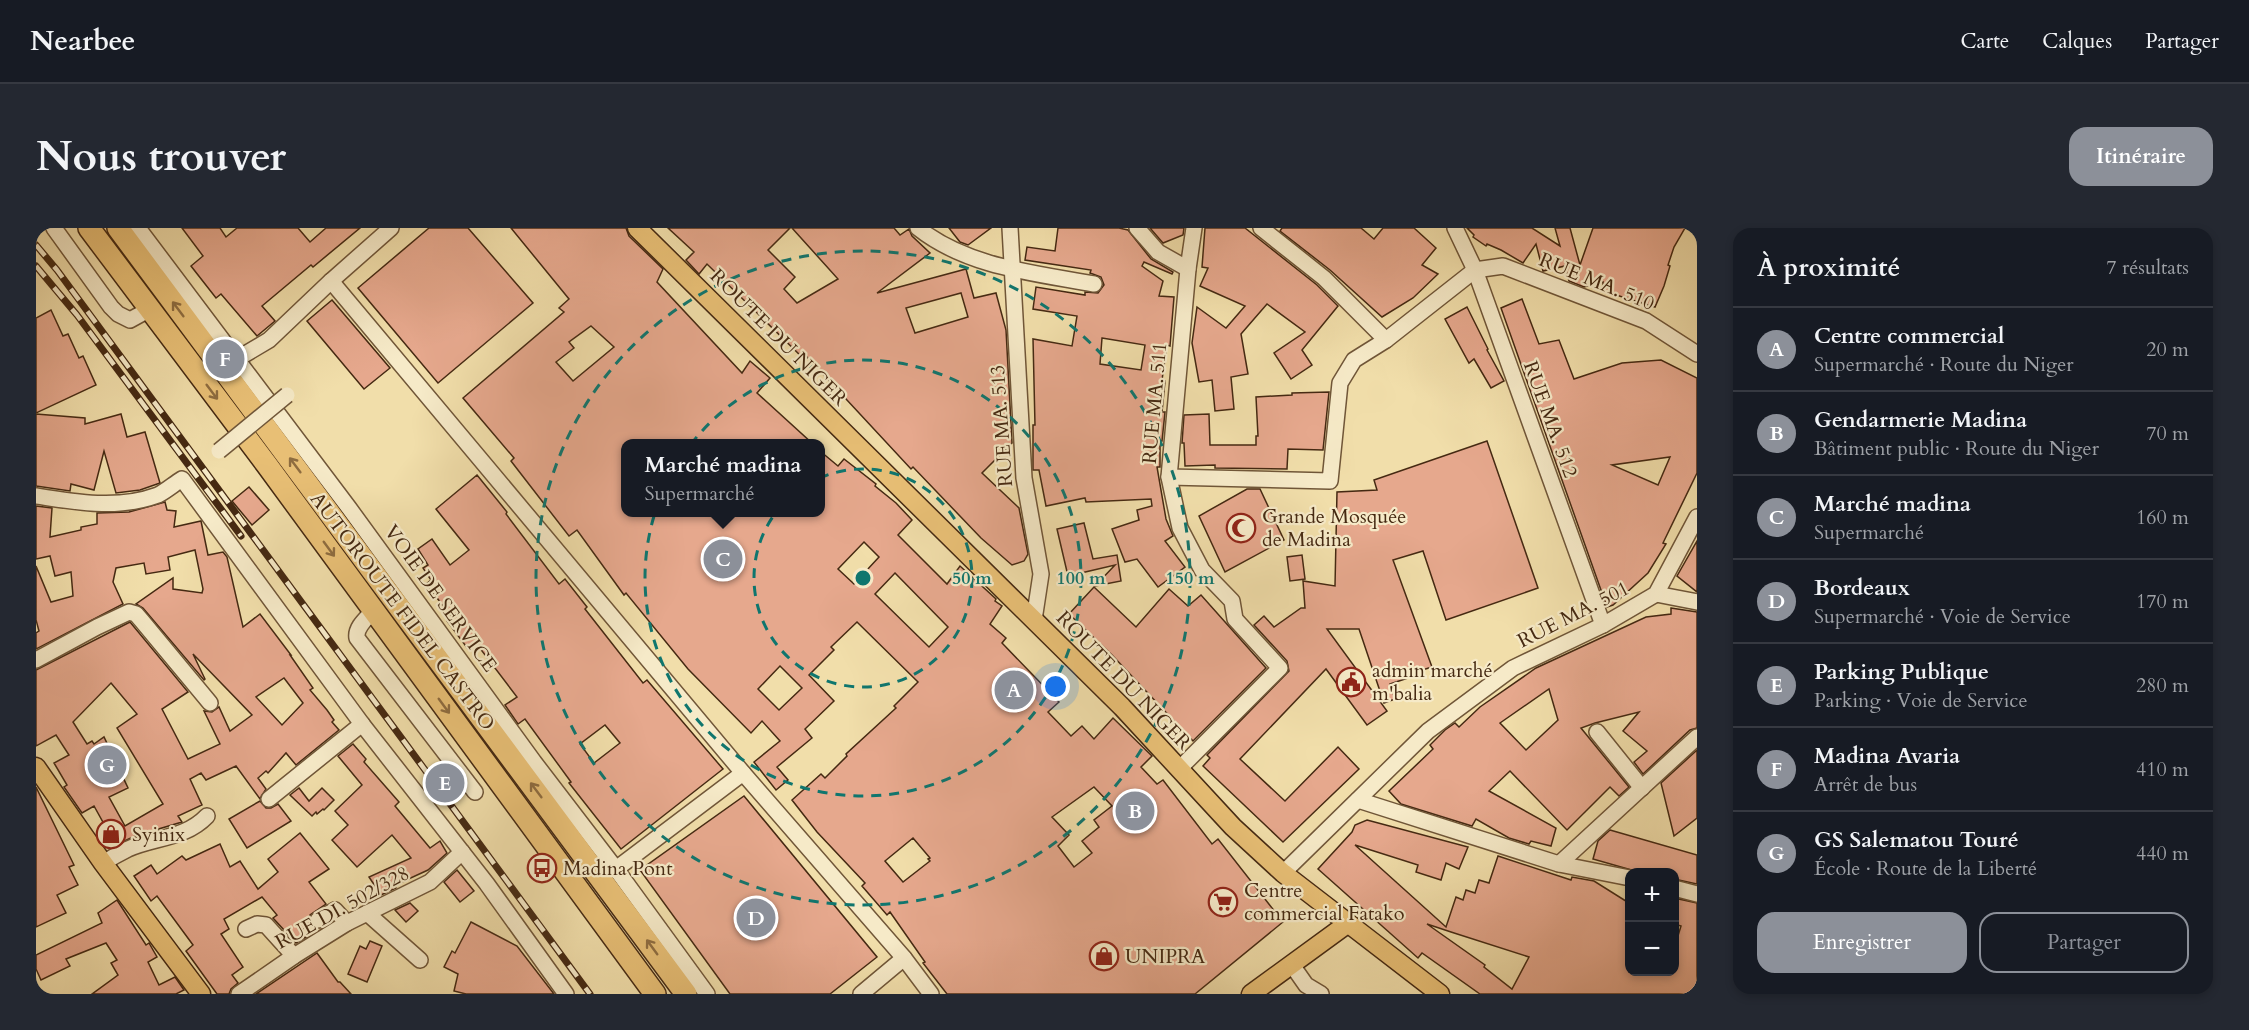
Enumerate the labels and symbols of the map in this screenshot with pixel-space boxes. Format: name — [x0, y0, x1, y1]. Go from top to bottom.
street label: RUE MA. 510 — [1535, 246, 1659, 317]
street label: ROUTE DU NIGER — [704, 263, 853, 412]
one-way arrow — [171, 301, 184, 317]
pin: F — [206, 336, 244, 382]
street label: RUE MA. 511 — [1136, 341, 1173, 465]
street label: RUE MA. 512 — [1517, 357, 1584, 481]
street label: RUE MA. 513 — [984, 364, 1019, 488]
one-way arrow — [206, 384, 219, 400]
one-way arrow — [288, 457, 301, 473]
street label: AUTOROUTE FIDEL CASTRO — [304, 487, 501, 736]
place label: Grande Mosquée de Madina — [1262, 503, 1406, 553]
mosque icon: Grande Mosquée de Madina — [1225, 512, 1257, 544]
street label: VOIE DE SERVICE — [378, 519, 503, 677]
pin: C — [704, 536, 742, 582]
one-way arrow — [322, 540, 335, 556]
text: 50 m — [952, 566, 992, 591]
text: 100 m — [1056, 566, 1106, 591]
text: 150 m — [1165, 566, 1215, 591]
centre of rings — [853, 568, 873, 588]
street label: RUE MA. 501 — [1513, 575, 1634, 654]
street label: ROUTE DU NIGER — [1050, 605, 1197, 756]
place label: admin marché m'balia — [1372, 657, 1493, 707]
public building icon: admin marché m'balia — [1335, 666, 1367, 698]
pin: A — [994, 668, 1034, 712]
your location — [1041, 672, 1070, 701]
one-way arrow — [438, 698, 450, 714]
pin: G — [88, 742, 126, 788]
pin: E — [426, 760, 464, 806]
one-way arrow — [530, 783, 542, 799]
pin: B — [1116, 788, 1154, 834]
shop icon: Syinix — [95, 818, 127, 850]
place label: Syinix — [132, 821, 185, 848]
bus stop icon: Madina Pont — [526, 852, 558, 884]
place label: Madina Pont — [563, 855, 673, 882]
street label: RUE DI. 502/328 — [270, 859, 414, 955]
place label: Centre commercial Fatako — [1244, 877, 1405, 927]
supermarket icon: Centre commercial Fatako — [1207, 886, 1239, 918]
pin: D — [736, 896, 776, 940]
one-way arrow — [646, 939, 658, 955]
shop icon: UNIPRA — [1088, 940, 1120, 972]
place label: UNIPRA — [1125, 943, 1206, 970]

